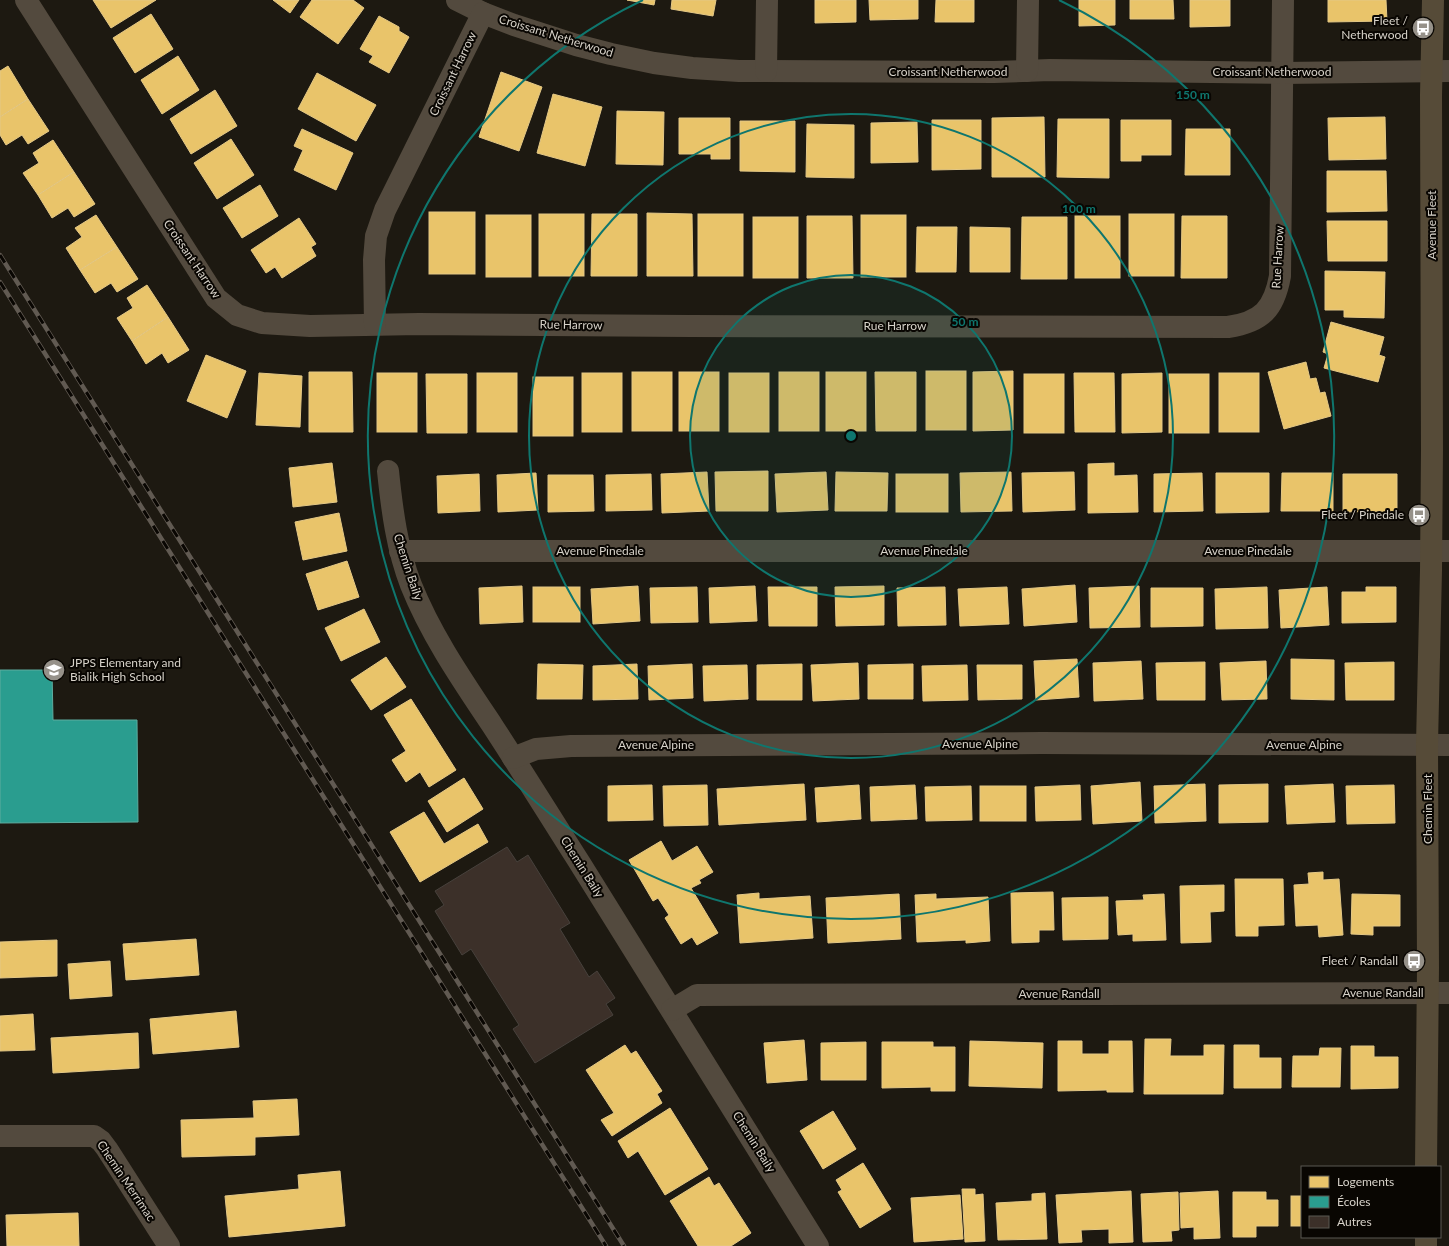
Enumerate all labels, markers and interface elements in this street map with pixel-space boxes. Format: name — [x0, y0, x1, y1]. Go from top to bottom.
street label: Croissant Netherwood — [497, 11, 615, 60]
place label: Fleet / Netherwood — [1341, 13, 1409, 42]
bus stop icon: Fleet / Netherwood — [1410, 15, 1436, 41]
street label: Croissant Harrow — [426, 29, 480, 118]
street label: Croissant Netherwood — [889, 64, 1007, 79]
street label: Croissant Netherwood — [1213, 64, 1331, 79]
text: 150 m — [1176, 87, 1210, 102]
street label: Avenue Fleet — [1424, 190, 1439, 260]
text: 100 m — [1062, 201, 1096, 216]
street label: Croissant Harrow — [161, 217, 225, 301]
street label: Rue Harrow — [1268, 225, 1287, 289]
text: 50 m — [952, 314, 978, 329]
street label: Rue Harrow — [539, 316, 603, 333]
street label: Rue Harrow — [864, 318, 927, 333]
centre of rings — [844, 429, 858, 443]
bus stop icon: Fleet / Pinedale — [1406, 502, 1432, 528]
place label: Fleet / Pinedale — [1321, 507, 1404, 522]
street label: Chemin Baily — [391, 532, 427, 603]
street label: Avenue Pinedale — [556, 543, 644, 558]
street label: Avenue Pinedale — [880, 543, 968, 558]
street label: Avenue Pinedale — [1204, 543, 1292, 558]
place label: JPPS Elementary and Bialik High School — [70, 655, 181, 684]
school or university icon: JPPS Elementary and Bialik High School — [41, 657, 67, 683]
street label: Avenue Alpine — [942, 736, 1018, 751]
street label: Avenue Alpine — [618, 737, 694, 752]
street label: Avenue Alpine — [1266, 737, 1342, 752]
street label: Chemin Fleet — [1420, 773, 1435, 844]
street label: Chemin Baily — [558, 833, 608, 901]
bus stop icon: Fleet / Randall — [1401, 948, 1427, 974]
place label: Fleet / Randall — [1322, 953, 1398, 968]
street label: Avenue Randall — [1342, 985, 1424, 1000]
street label: Avenue Randall — [1018, 986, 1100, 1001]
street label: Chemin Baily — [730, 1108, 780, 1176]
street label: Chemin Merrimac — [94, 1138, 159, 1224]
legend — [1301, 1166, 1441, 1238]
text: Logements — [1337, 1174, 1394, 1189]
text: Écoles — [1337, 1194, 1370, 1209]
text: Autres — [1337, 1214, 1372, 1229]

